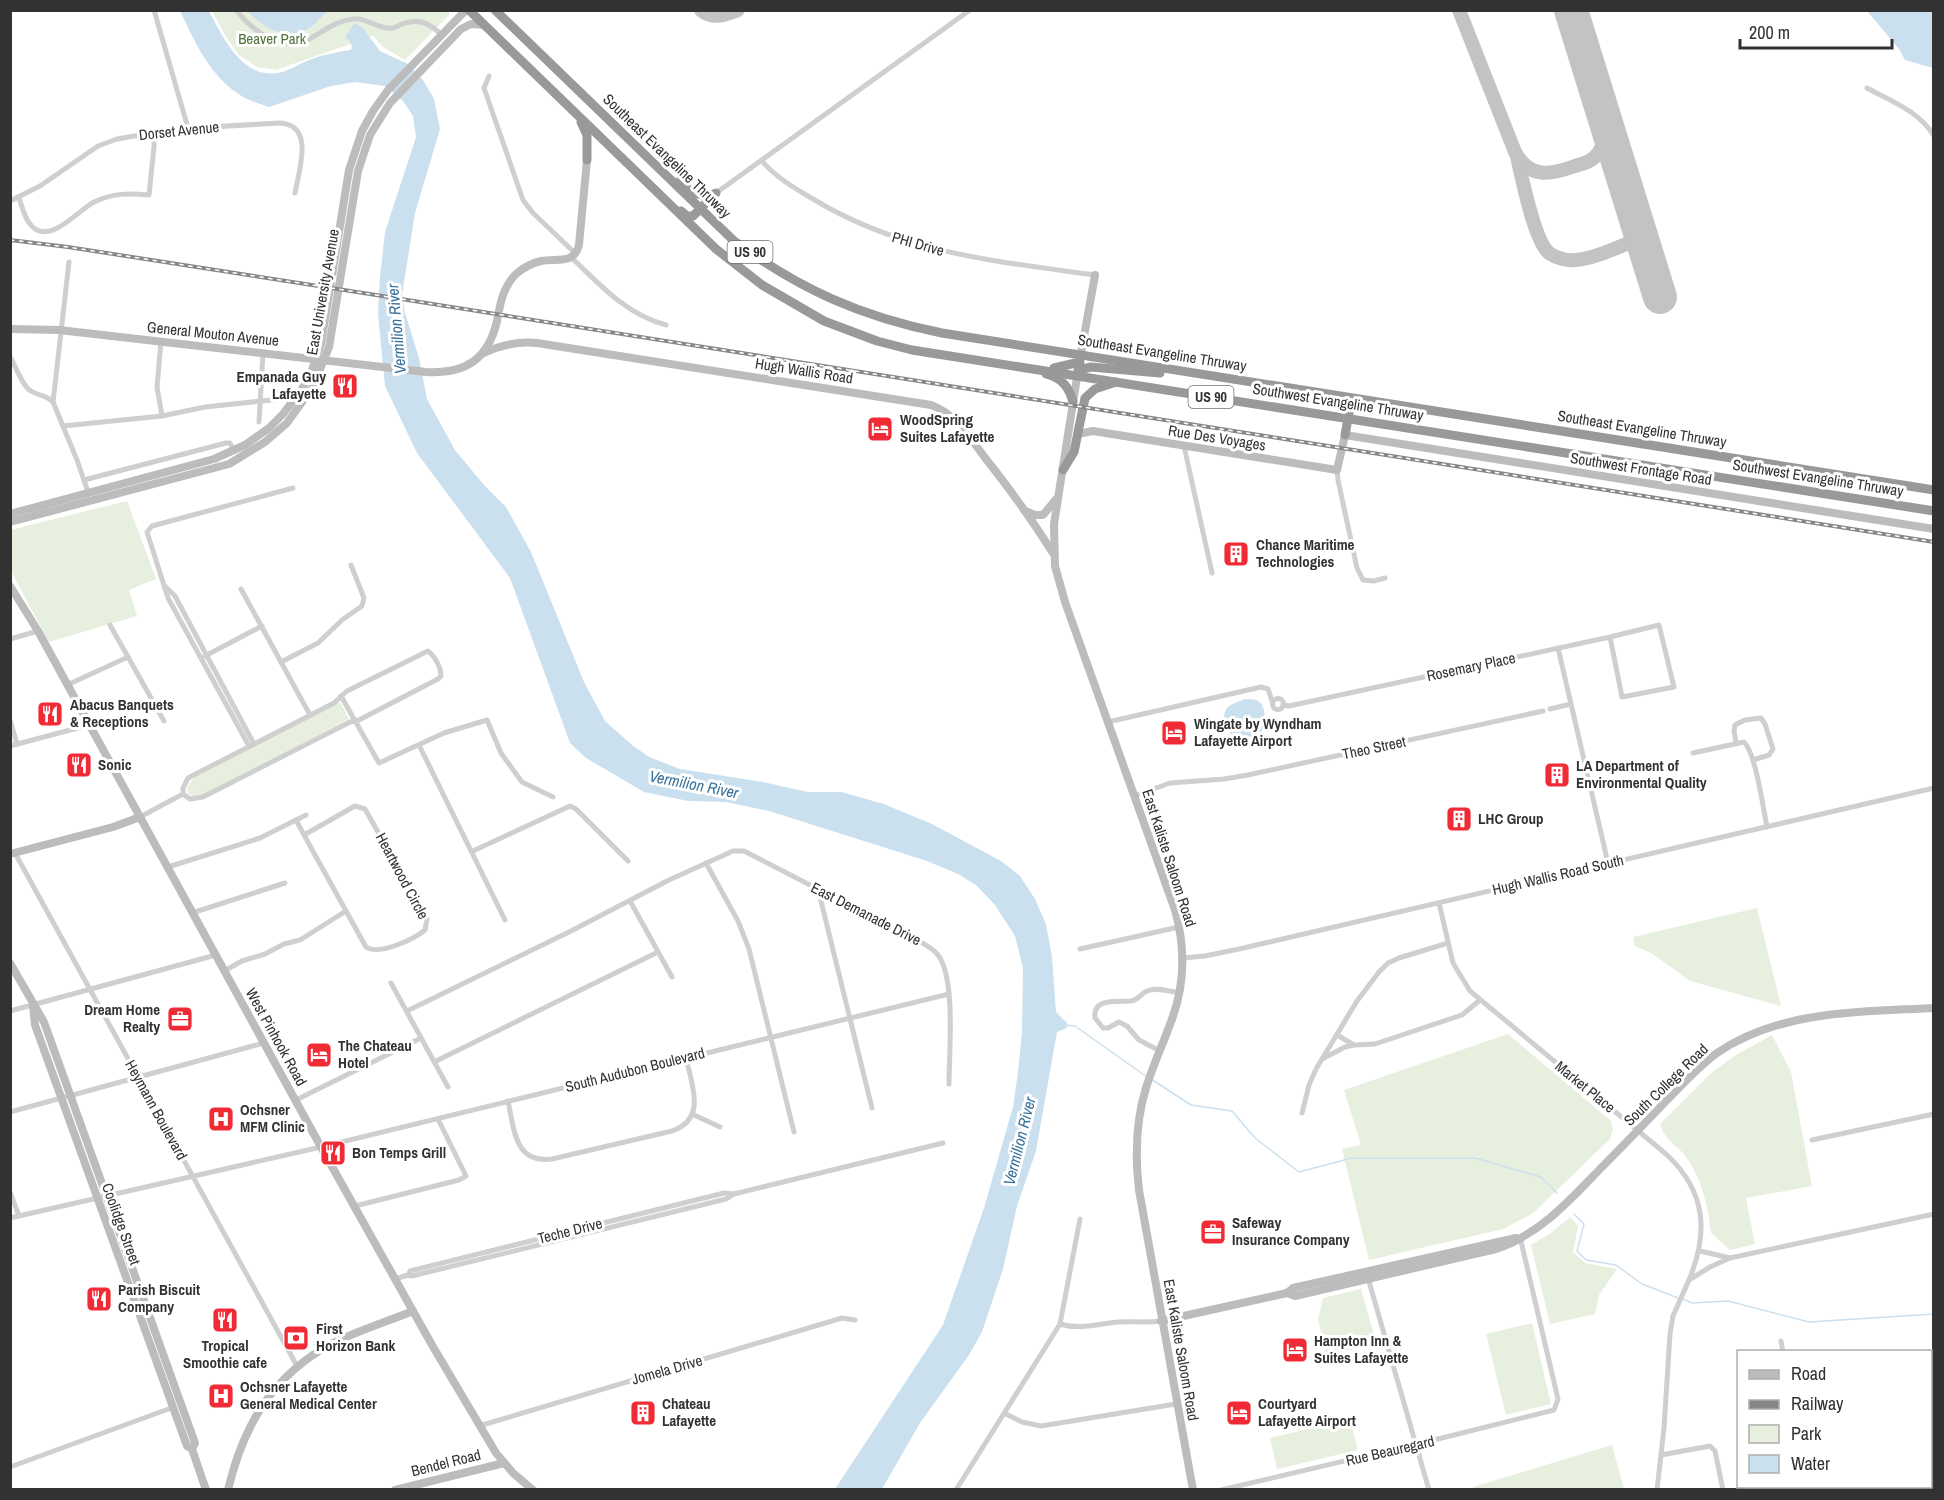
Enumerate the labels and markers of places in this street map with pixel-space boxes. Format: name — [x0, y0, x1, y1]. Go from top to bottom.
place label: Empanada Guy Lafayette — [236, 366, 326, 404]
restaurant icon: Empanada Guy Lafayette — [330, 371, 360, 401]
place label: WoodSpring Suites Lafayette — [900, 409, 994, 447]
hotel icon: WoodSpring Suites Lafayette — [865, 414, 895, 444]
place label: Chance Maritime Technologies — [1256, 534, 1355, 572]
building icon: Chance Maritime Technologies — [1221, 539, 1251, 569]
place label: Abacus Banquets & Receptions — [70, 694, 174, 732]
restaurant icon: Abacus Banquets & Receptions — [35, 699, 65, 729]
place label: Wingate by Wyndham Lafayette Airport — [1194, 713, 1322, 751]
hotel icon: Wingate by Wyndham Lafayette Airport — [1159, 718, 1189, 748]
restaurant icon: Sonic — [64, 750, 94, 780]
place label: Sonic — [98, 754, 132, 775]
place label: LA Department of Environmental Quality — [1576, 755, 1707, 793]
building icon: LA Department of Environmental Quality — [1542, 760, 1572, 790]
building icon: LHC Group — [1444, 804, 1474, 834]
place label: LHC Group — [1478, 808, 1544, 829]
place label: Dream Home Realty — [84, 999, 160, 1037]
office icon: Dream Home Realty — [165, 1004, 195, 1034]
place label: The Chateau Hotel — [338, 1035, 412, 1073]
hotel icon: The Chateau Hotel — [304, 1040, 334, 1070]
place label: Ochsner MFM Clinic — [240, 1099, 305, 1137]
hospital icon: Ochsner MFM Clinic — [206, 1104, 236, 1134]
restaurant icon: Bon Temps Grill — [318, 1138, 348, 1168]
place label: Bon Temps Grill — [352, 1142, 446, 1163]
place label: Safeway Insurance Company — [1232, 1212, 1350, 1250]
office icon: Safeway Insurance Company — [1198, 1217, 1228, 1247]
place label: Parish Biscuit Company — [118, 1279, 200, 1317]
restaurant icon: Parish Biscuit Company — [84, 1284, 114, 1314]
restaurant icon: Tropical Smoothie cafe — [210, 1305, 240, 1335]
place label: First Horizon Bank — [316, 1318, 395, 1356]
bank icon: First Horizon Bank — [281, 1323, 311, 1353]
place label: Hampton Inn & Suites Lafayette — [1314, 1330, 1408, 1368]
place label: Tropical Smoothie cafe — [183, 1335, 267, 1373]
hotel icon: Hampton Inn & Suites Lafayette — [1280, 1335, 1310, 1365]
place label: Ochsner Lafayette General Medical Center — [240, 1376, 377, 1414]
hospital icon: Ochsner Lafayette General Medical Center — [206, 1381, 236, 1411]
place label: Chateau Lafayette — [662, 1393, 716, 1431]
place label: Courtyard Lafayette Airport — [1258, 1393, 1356, 1431]
building icon: Chateau Lafayette — [628, 1398, 658, 1428]
hotel icon: Courtyard Lafayette Airport — [1224, 1398, 1254, 1428]

